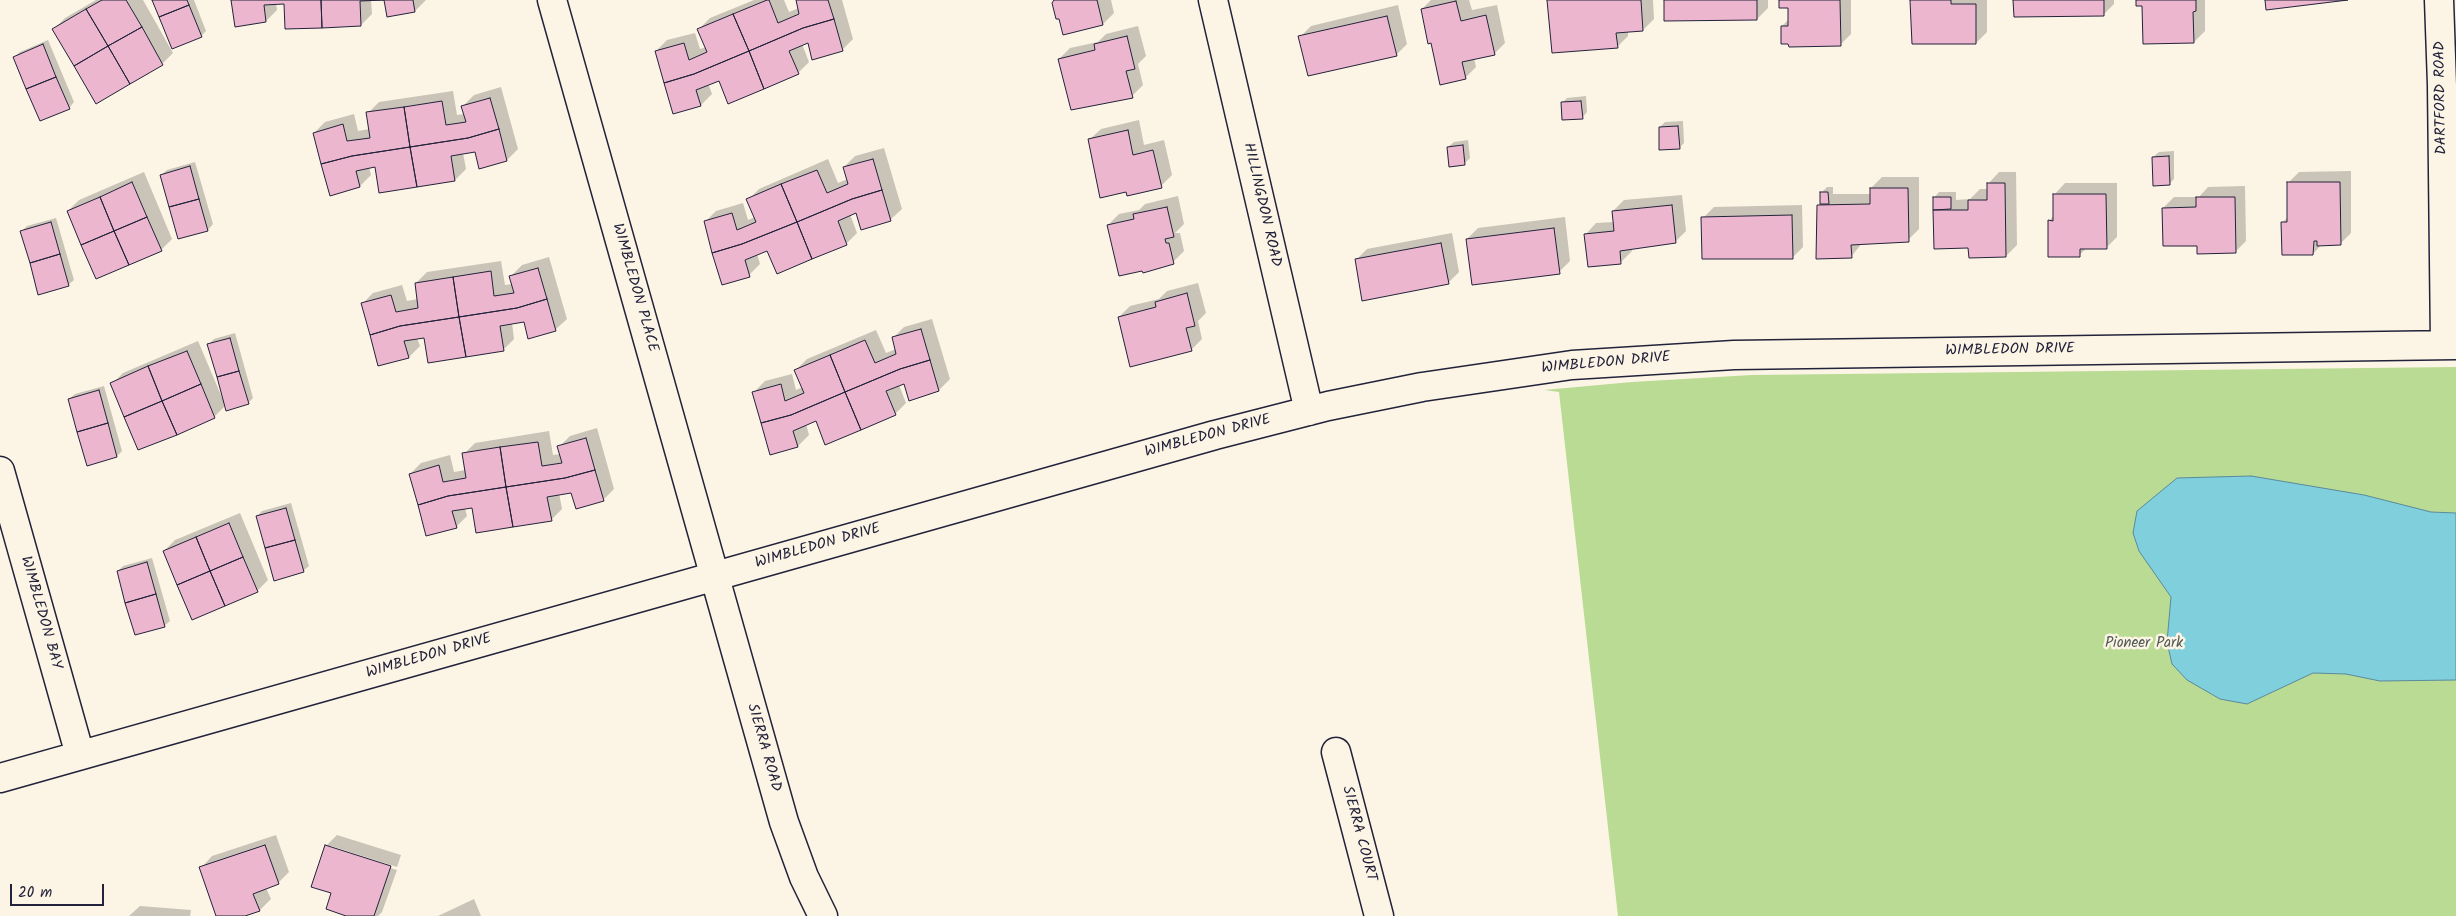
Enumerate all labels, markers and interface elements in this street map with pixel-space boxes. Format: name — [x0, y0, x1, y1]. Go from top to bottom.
street label: DARTFORD ROAD — [2432, 41, 2452, 155]
street label: HILLINGDON ROAD — [1238, 141, 1284, 269]
street label: WIMBLEDON PLACE — [607, 222, 661, 354]
street label: WIMBLEDON DRIVE — [1945, 341, 2075, 361]
street label: WIMBLEDON DRIVE — [1541, 349, 1671, 379]
street label: WIMBLEDON DRIVE — [1143, 412, 1273, 462]
street label: WIMBLEDON DRIVE — [753, 520, 883, 574]
street label: WIMBLEDON BAY — [15, 554, 65, 672]
street label: WIMBLEDON DRIVE — [364, 630, 494, 684]
park label: Pioneer Park — [2105, 635, 2183, 653]
street label: SIERRA ROAD — [742, 702, 784, 794]
street label: SIERRA COURT — [1337, 784, 1379, 884]
scale bar — [12, 874, 106, 906]
text: 20 m — [18, 881, 52, 905]

